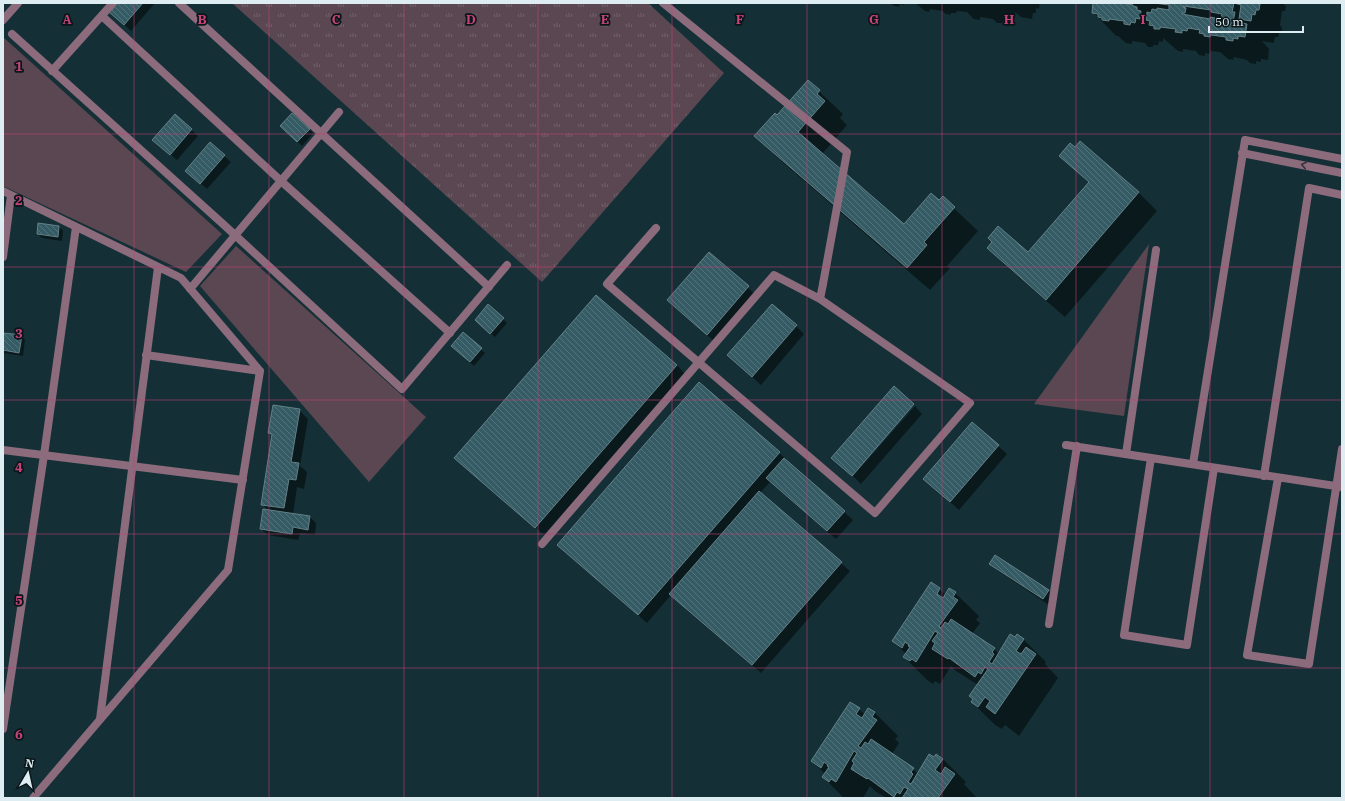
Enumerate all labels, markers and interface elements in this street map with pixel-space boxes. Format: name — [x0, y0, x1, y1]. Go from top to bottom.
scale bar — [1209, 8, 1303, 34]
text: A — [62, 11, 72, 28]
text: B — [197, 11, 207, 28]
text: C — [332, 11, 341, 28]
text: D — [466, 11, 476, 28]
text: E — [601, 11, 609, 28]
text: F — [736, 11, 744, 28]
text: G — [869, 11, 879, 28]
text: H — [1004, 11, 1015, 28]
text: I — [1141, 11, 1146, 28]
text: 50 m — [1215, 14, 1244, 29]
text: 1 — [15, 58, 23, 75]
one-way arrow — [1301, 161, 1307, 170]
text: 2 — [15, 192, 23, 209]
text: 3 — [15, 325, 23, 342]
text: 4 — [15, 459, 23, 476]
text: 5 — [15, 592, 23, 609]
text: 6 — [15, 726, 23, 743]
north arrow — [8, 753, 48, 793]
text: N — [24, 756, 35, 771]

